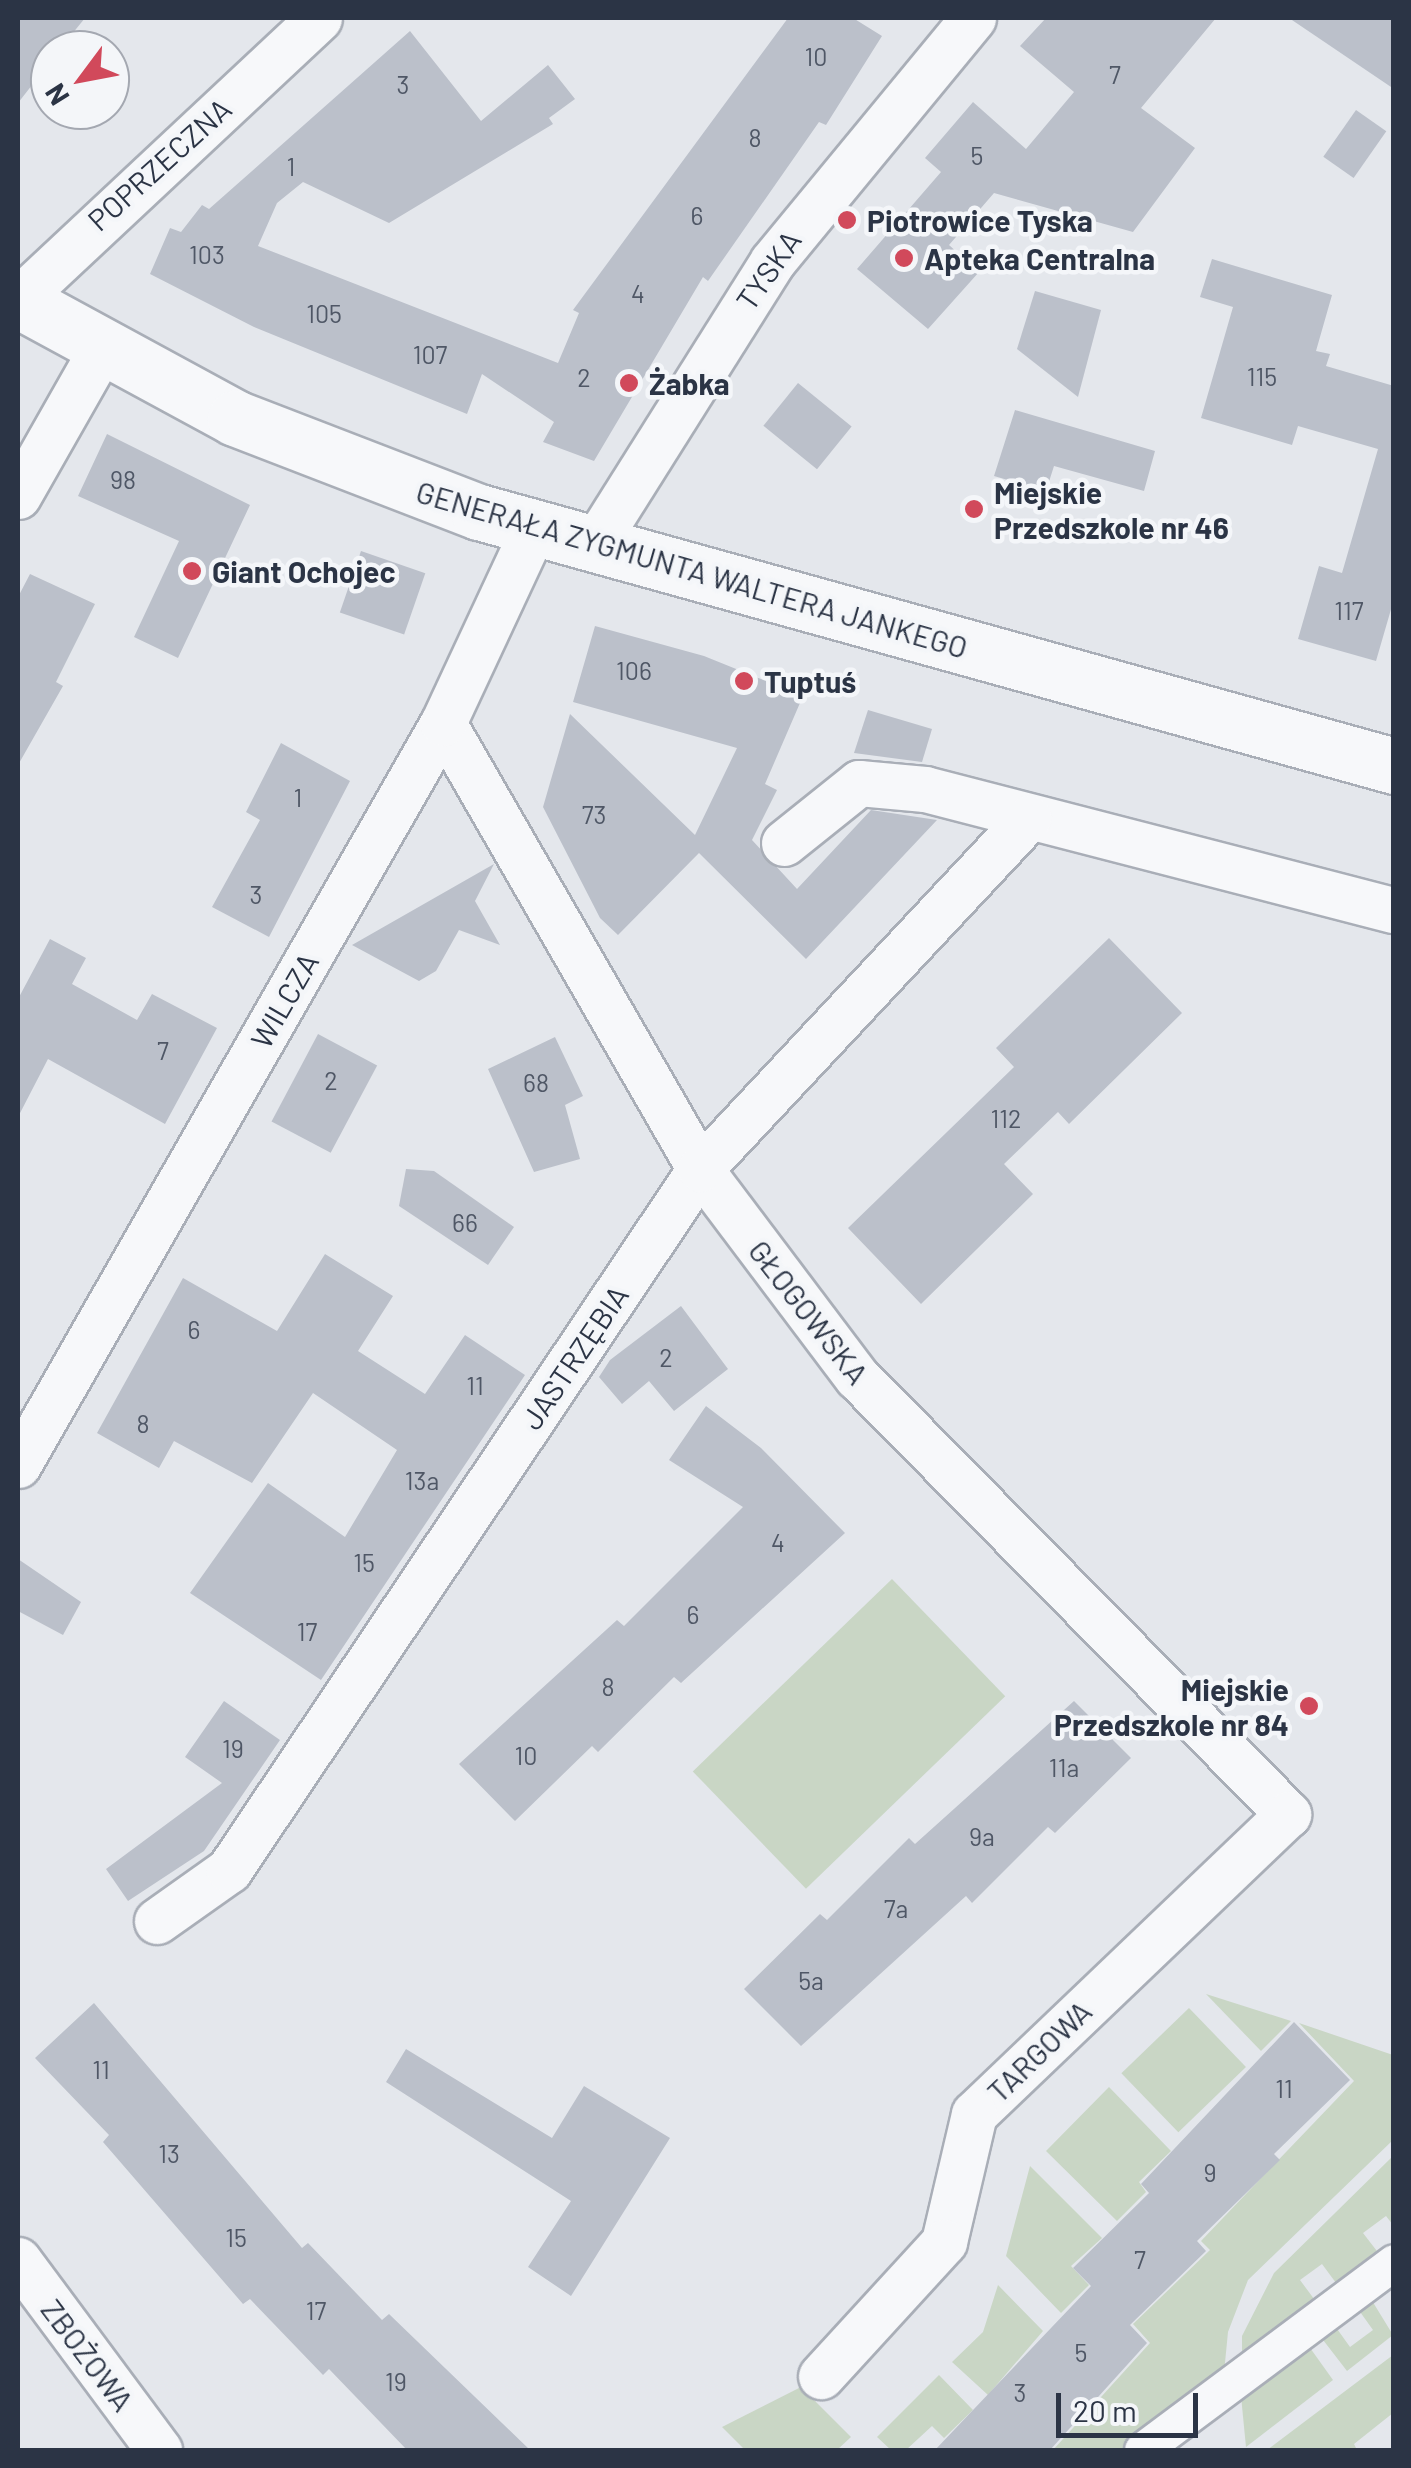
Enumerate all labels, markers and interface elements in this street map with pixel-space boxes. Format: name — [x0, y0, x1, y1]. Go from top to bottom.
north arrow — [30, 30, 130, 130]
house number: 10 — [805, 41, 827, 71]
house number: 7 — [1109, 59, 1121, 89]
house number: 3 — [397, 69, 409, 99]
text: N — [37, 78, 76, 112]
street label: POPRZECZNA — [80, 90, 238, 238]
house number: 8 — [748, 122, 762, 152]
house number: 5 — [971, 140, 983, 170]
house number: 1 — [287, 151, 295, 181]
house number: 6 — [691, 200, 703, 230]
place label: Piotrowice Tyska — [867, 202, 1093, 238]
marker: Piotrowice Tyska — [836, 209, 858, 231]
street label: TYSKA — [728, 223, 808, 317]
house number: 103 — [189, 239, 225, 269]
place label: Apteka Centralna — [924, 240, 1155, 276]
marker: Apteka Centralna — [893, 247, 915, 269]
house number: 4 — [631, 278, 645, 308]
house number: 105 — [306, 298, 342, 328]
house number: 107 — [413, 339, 447, 369]
house number: 115 — [1247, 361, 1277, 391]
house number: 2 — [577, 362, 591, 392]
place label: Żabka — [649, 365, 730, 401]
marker: Żabka — [618, 372, 640, 394]
house number: 98 — [110, 464, 136, 494]
street label: GENERAŁA ZYGMUNTA WALTERA JANKEGO — [412, 473, 972, 665]
place label: Miejskie Przedszkole nr 46 — [994, 474, 1229, 544]
marker: Miejskie Przedszkole nr 46 — [963, 498, 985, 520]
place label: Giant Ochojec — [212, 553, 396, 589]
marker: Giant Ochojec — [181, 560, 203, 582]
house number: 117 — [1334, 595, 1364, 625]
house number: 106 — [616, 655, 652, 685]
place label: Tuptuś — [764, 663, 856, 699]
marker: Tuptuś — [733, 670, 755, 692]
house number: 1 — [294, 782, 302, 812]
house number: 73 — [582, 799, 606, 829]
house number: 3 — [250, 879, 262, 909]
street label: WILCZA — [242, 946, 326, 1054]
house number: 7 — [157, 1035, 169, 1065]
house number: 2 — [324, 1065, 338, 1095]
house number: 68 — [523, 1067, 549, 1097]
house number: 112 — [991, 1103, 1021, 1133]
house number: 66 — [452, 1207, 478, 1237]
street label: GŁOGOWSKA — [742, 1233, 876, 1391]
street label: JASTRZĘBIA — [513, 1278, 635, 1436]
house number: 6 — [188, 1314, 200, 1344]
house number: 2 — [659, 1342, 673, 1372]
house number: 11 — [466, 1370, 484, 1400]
house number: 8 — [136, 1408, 150, 1438]
house number: 13a — [405, 1465, 439, 1495]
house number: 4 — [771, 1527, 785, 1557]
house number: 15 — [353, 1547, 375, 1577]
house number: 6 — [687, 1599, 699, 1629]
house number: 17 — [297, 1616, 317, 1646]
house number: 8 — [601, 1671, 615, 1701]
place label: Miejskie Przedszkole nr 84 — [1054, 1671, 1289, 1742]
marker: Miejskie Przedszkole nr 84 — [1298, 1695, 1320, 1717]
house number: 19 — [222, 1733, 244, 1763]
house number: 10 — [515, 1740, 537, 1770]
house number: 11a — [1049, 1752, 1079, 1782]
house number: 9a — [969, 1821, 995, 1851]
house number: 7a — [884, 1893, 908, 1923]
house number: 5a — [798, 1965, 824, 1995]
street label: TARGOWA — [980, 1993, 1098, 2109]
house number: 11 — [92, 2054, 110, 2084]
house number: 11 — [1275, 2073, 1293, 2103]
house number: 13 — [158, 2138, 180, 2168]
house number: 9 — [1203, 2157, 1217, 2187]
house number: 15 — [225, 2222, 247, 2252]
house number: 7 — [1134, 2244, 1146, 2274]
street label: ZBOŻOWA — [34, 2292, 142, 2418]
house number: 17 — [306, 2295, 326, 2325]
house number: 5 — [1075, 2337, 1087, 2367]
house number: 19 — [385, 2366, 407, 2396]
scale bar — [1061, 2373, 1204, 2435]
house number: 3 — [1014, 2377, 1026, 2407]
text: 20 m — [1073, 2392, 1137, 2428]

